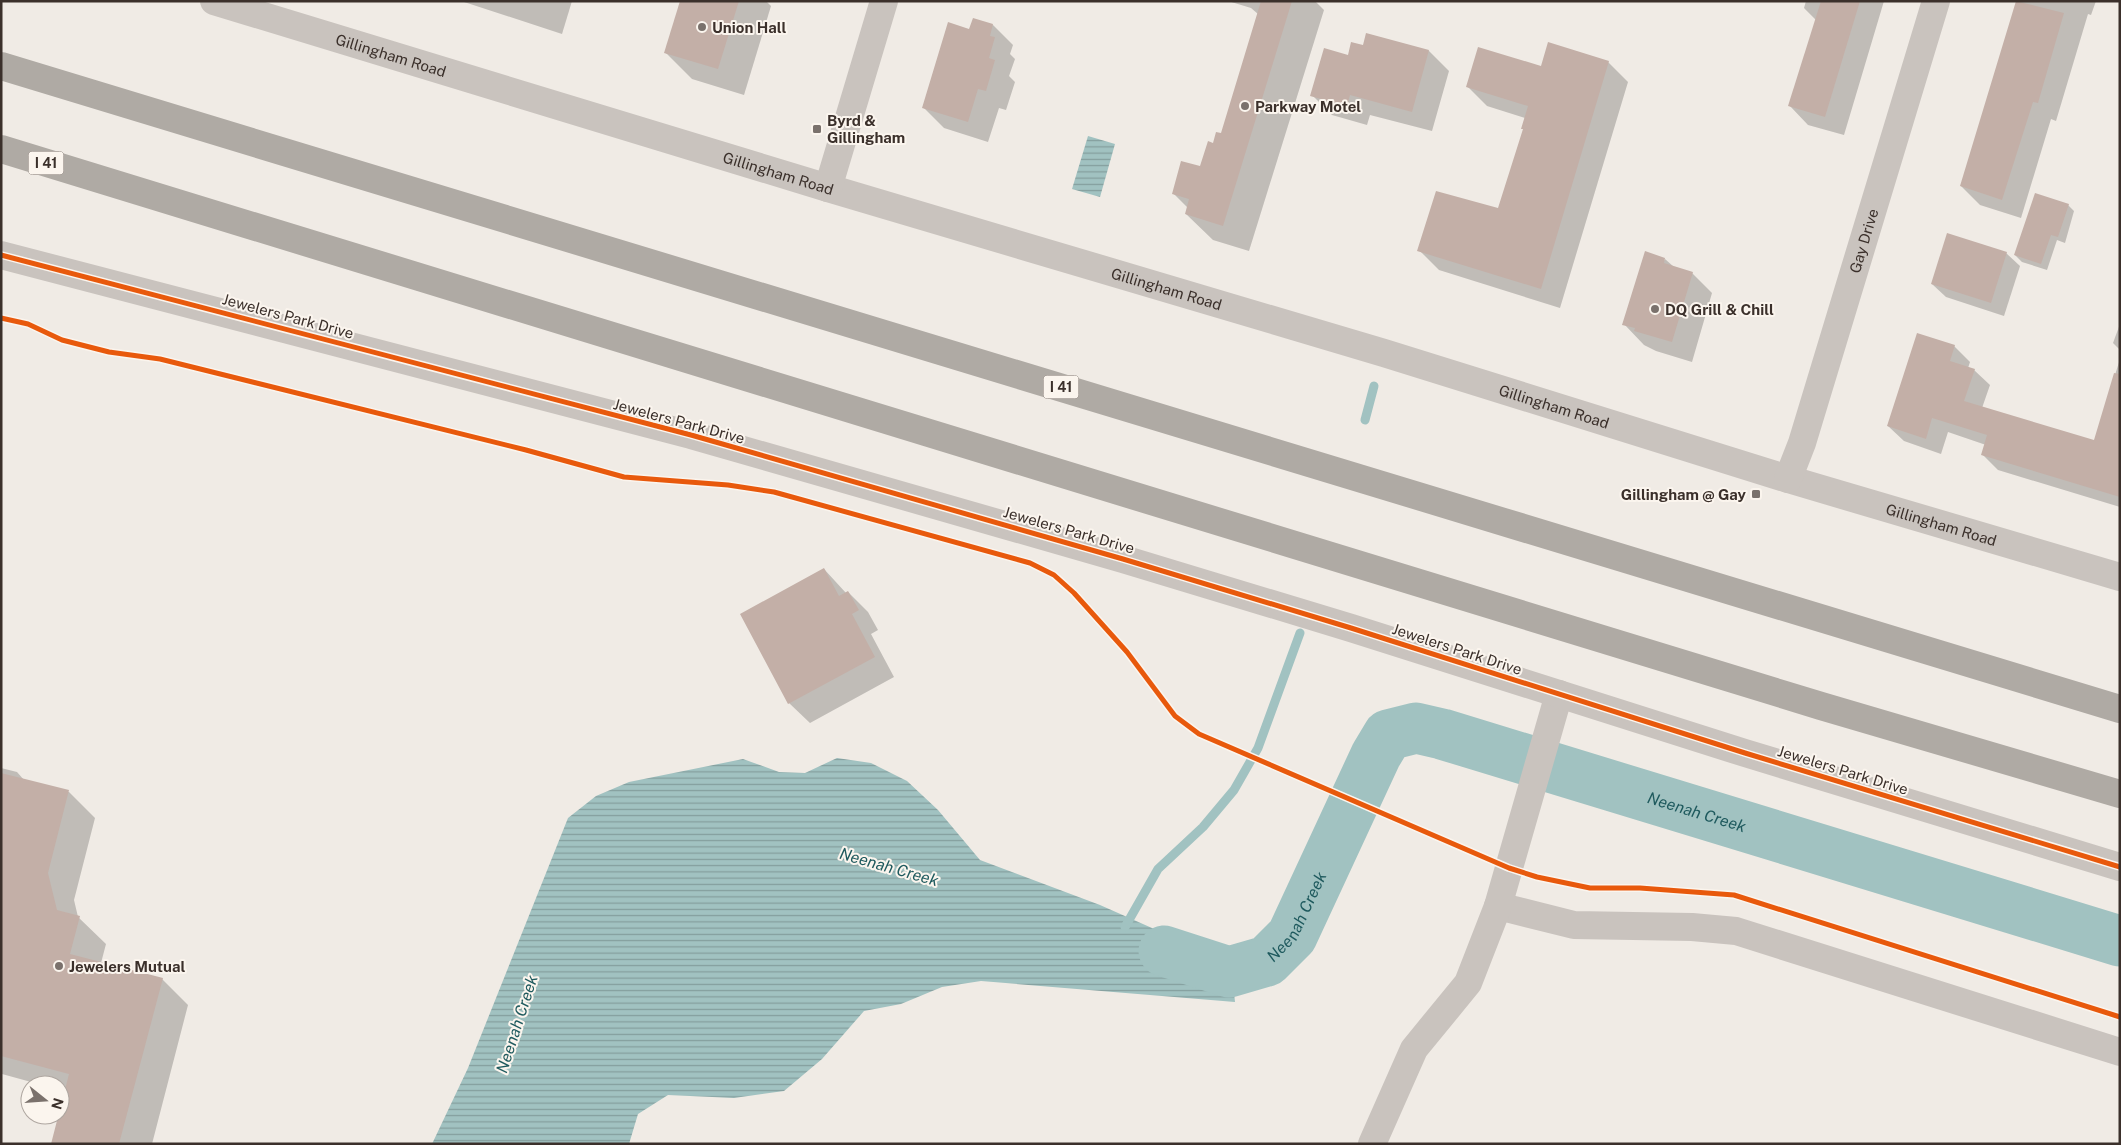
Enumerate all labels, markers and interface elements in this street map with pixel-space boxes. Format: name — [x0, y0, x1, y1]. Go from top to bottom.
place label: Union Hall — [712, 19, 786, 36]
marker: Union Hall — [696, 21, 708, 33]
street label: Gillingham Road — [334, 30, 448, 80]
place label: Parkway Motel — [1255, 98, 1361, 115]
marker: Parkway Motel — [1239, 100, 1251, 112]
place label: Byrd & Gillingham — [827, 112, 905, 146]
marker: Byrd & Gillingham — [811, 123, 823, 135]
street label: Gillingham Road — [721, 148, 836, 198]
road number: I 41 — [28, 152, 64, 174]
street label: Gay Drive — [1846, 206, 1881, 275]
street label: Gillingham Road — [1109, 264, 1224, 313]
street label: Jewelers Park Drive — [220, 290, 356, 342]
place label: DQ Grill & Chill — [1665, 301, 1774, 318]
marker: DQ Grill & Chill — [1649, 303, 1661, 315]
road number: I 41 — [1044, 376, 1078, 398]
street label: Gillingham Road — [1497, 381, 1611, 431]
street label: Jewelers Park Drive — [611, 395, 747, 447]
place label: Gillingham @ Gay — [1621, 486, 1747, 503]
marker: Gillingham @ Gay — [1750, 488, 1762, 500]
street label: Gillingham Road — [1884, 500, 1999, 549]
street label: Jewelers Park Drive — [1002, 503, 1136, 557]
street label: Jewelers Park Drive — [1390, 620, 1524, 678]
street label: Jewelers Park Drive — [1776, 742, 1910, 798]
water label: Neenah Creek — [1645, 788, 1749, 836]
water label: Neenah Creek — [837, 844, 941, 890]
water label: Neenah Creek — [1262, 868, 1330, 966]
place label: Jewelers Mutual — [69, 958, 185, 975]
marker: Jewelers Mutual — [53, 960, 65, 972]
water label: Neenah Creek — [492, 972, 542, 1075]
north arrow — [20, 1075, 70, 1125]
text: N — [48, 1096, 67, 1111]

